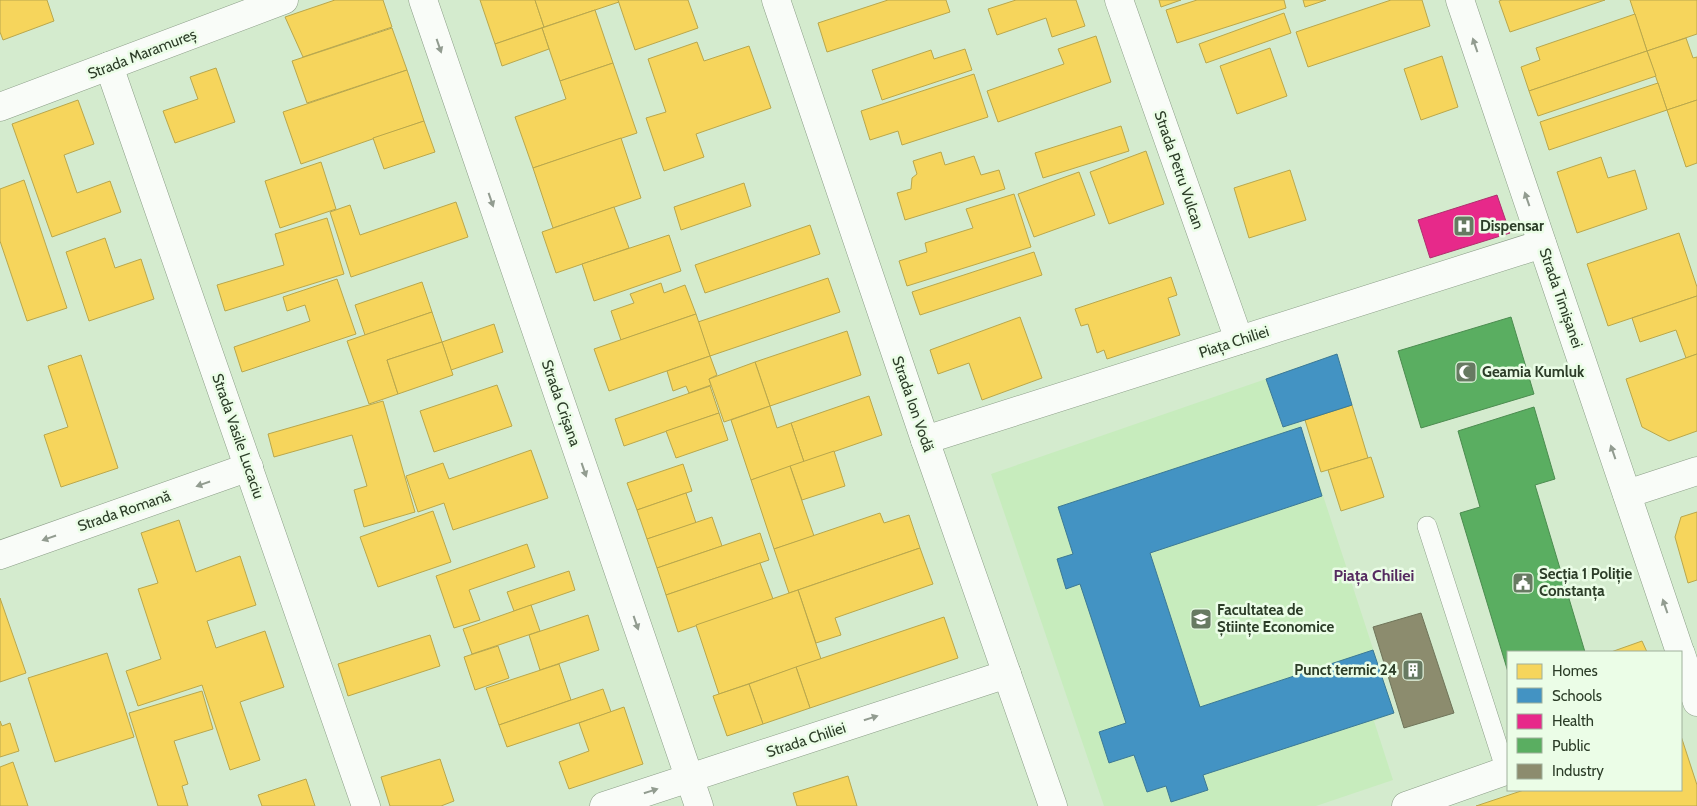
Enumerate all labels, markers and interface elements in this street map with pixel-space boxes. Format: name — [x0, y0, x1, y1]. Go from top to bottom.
street label: Strada Maramureș — [85, 25, 199, 84]
one-way arrow — [1471, 37, 1478, 52]
one-way arrow — [435, 39, 443, 54]
street label: Strada Petru Vulcan — [1150, 109, 1208, 231]
one-way arrow — [1523, 191, 1530, 206]
one-way arrow — [488, 193, 496, 208]
hospital icon: Dispensar — [1452, 214, 1476, 238]
place label: Dispensar — [1480, 217, 1544, 235]
street label: Strada Timișanei — [1535, 246, 1586, 351]
street label: Piața Chiliei — [1197, 322, 1272, 363]
street label: Strada Ion Vodă — [888, 354, 938, 455]
street label: Strada Crișana — [537, 357, 584, 450]
mosque icon: Geamia Kumluk — [1454, 360, 1478, 384]
place label: Geamia Kumluk — [1482, 363, 1585, 381]
street label: Strada Vasile Lucaciu — [208, 371, 268, 501]
one-way arrow — [1609, 444, 1617, 459]
one-way arrow — [580, 462, 588, 477]
one-way arrow — [195, 480, 210, 488]
street label: Strada Romană — [75, 486, 174, 535]
one-way arrow — [42, 534, 57, 542]
place label: Secția 1 Poliție Constanța — [1539, 565, 1632, 601]
district label: Piața Chiliei — [1334, 566, 1414, 586]
public building icon: Secția 1 Poliție Constanța — [1511, 571, 1535, 595]
one-way arrow — [1660, 598, 1668, 613]
place label: Facultatea de Științe Economice — [1217, 601, 1335, 637]
school or university icon: Facultatea de Științe Economice — [1189, 607, 1213, 631]
one-way arrow — [633, 616, 640, 631]
legend — [1507, 651, 1682, 791]
building icon: Punct termic 24 — [1401, 658, 1425, 682]
place label: Punct termic 24 — [1294, 661, 1397, 679]
text: Homes — [1552, 662, 1598, 680]
text: Schools — [1552, 687, 1602, 705]
text: Health — [1552, 712, 1594, 730]
one-way arrow — [864, 714, 879, 722]
street label: Strada Chiliei — [764, 719, 848, 761]
text: Public — [1552, 737, 1590, 755]
text: Industry — [1552, 762, 1604, 780]
one-way arrow — [643, 787, 658, 794]

